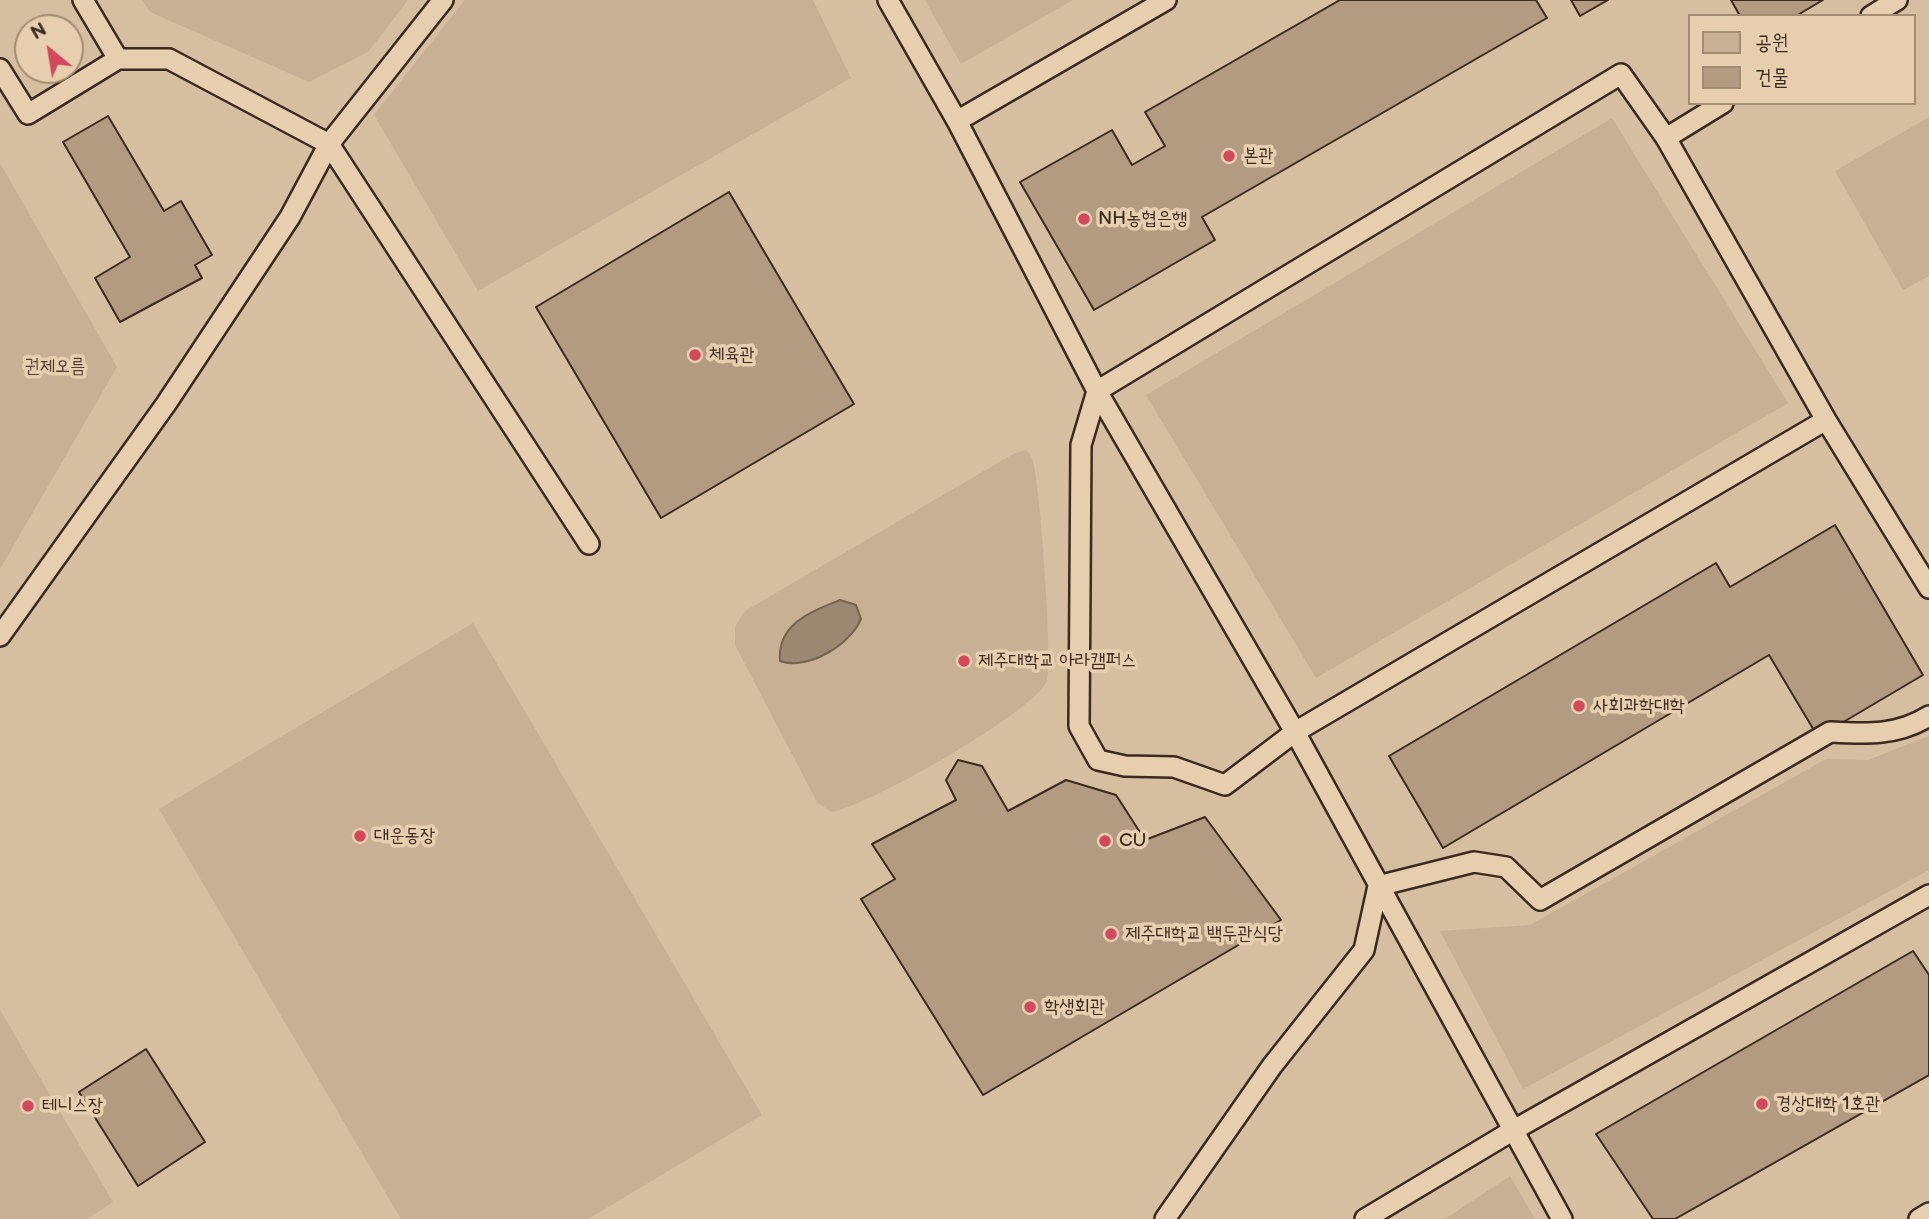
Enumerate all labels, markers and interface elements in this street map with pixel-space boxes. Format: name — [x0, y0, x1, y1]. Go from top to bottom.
north arrow — [14, 14, 84, 84]
legend — [1688, 14, 1915, 105]
text: N — [27, 19, 51, 46]
text: 공원 — [1755, 30, 1789, 55]
text: 건물 — [1755, 65, 1789, 90]
place label: 본관 — [1243, 145, 1274, 167]
marker: 본관 — [1221, 148, 1237, 164]
place label: NH농협은행 — [1098, 208, 1187, 230]
marker: NH농협은행 — [1076, 211, 1092, 227]
place label: 체육관 — [709, 344, 755, 366]
marker: 체육관 — [687, 347, 703, 363]
park label: 권제오름 — [24, 356, 86, 378]
place label: 제주대학교 아라캠퍼스 — [978, 650, 1136, 672]
marker: 제주대학교 아라캠퍼스 — [956, 653, 972, 669]
place label: 사회과학대학 — [1593, 695, 1685, 717]
marker: 사회과학대학 — [1571, 698, 1587, 714]
place label: 대운동장 — [374, 825, 435, 847]
marker: 대운동장 — [352, 828, 368, 844]
place label: CU — [1119, 830, 1146, 852]
marker: CU — [1097, 833, 1113, 849]
place label: 제주대학교 백두관식당 — [1125, 923, 1283, 945]
marker: 제주대학교 백두관식당 — [1103, 926, 1119, 942]
place label: 학생회관 — [1044, 996, 1105, 1018]
marker: 학생회관 — [1022, 999, 1038, 1015]
place label: 경상대학 1호관 — [1776, 1093, 1880, 1115]
place label: 테니스장 — [42, 1095, 103, 1117]
marker: 경상대학 1호관 — [1754, 1096, 1770, 1112]
marker: 테니스장 — [20, 1098, 36, 1114]

